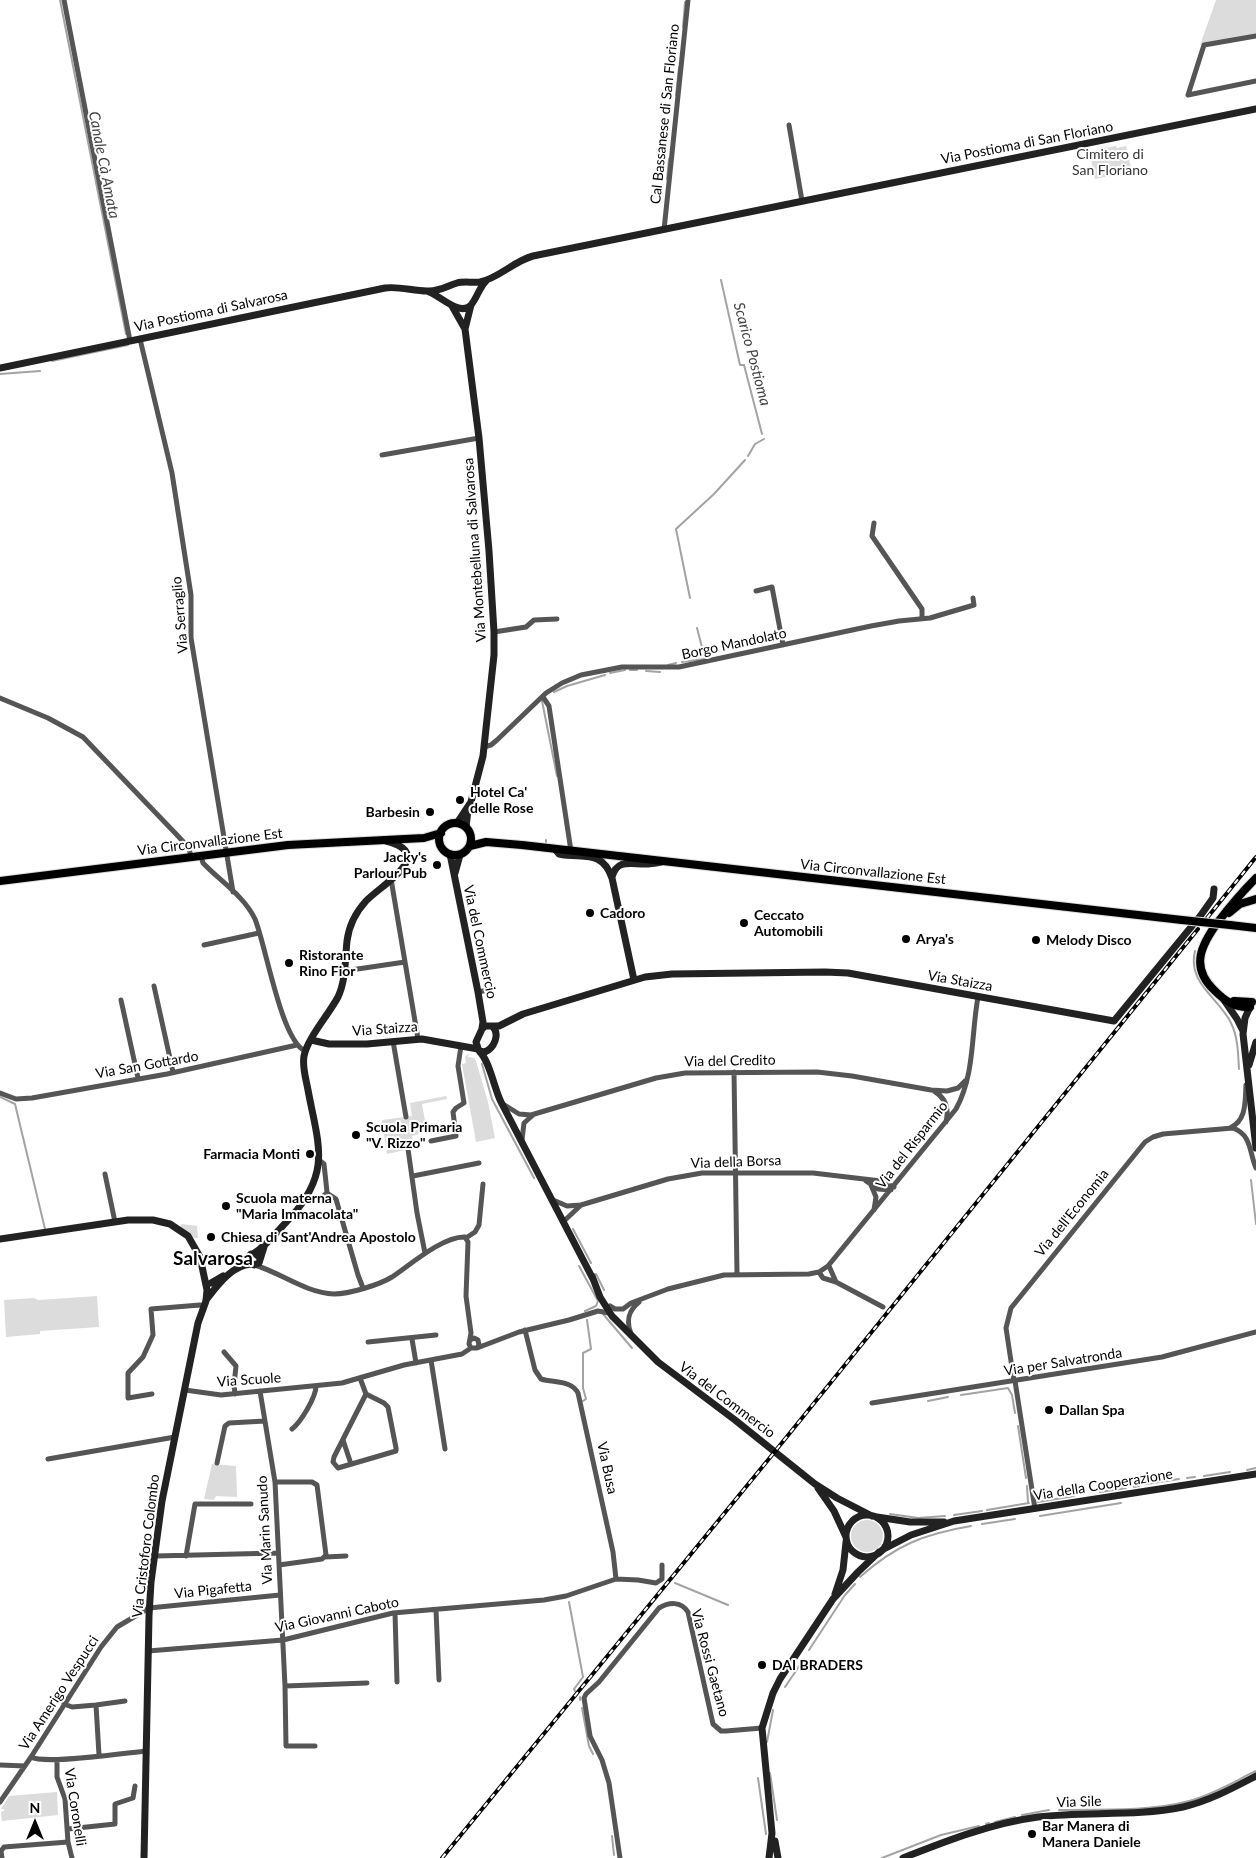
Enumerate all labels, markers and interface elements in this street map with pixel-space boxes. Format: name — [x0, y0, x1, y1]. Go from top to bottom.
street label: Cal Bassanese di San Floriano — [647, 23, 683, 205]
water label: Canale Cà Amata — [85, 110, 123, 220]
street label: Via Postioma di San Floriano — [940, 118, 1114, 168]
park label: Cimitero di San Floriano — [1072, 146, 1148, 178]
street label: Via Postioma di Salvarosa — [133, 287, 289, 335]
water label: Scarico Postioma — [730, 300, 774, 408]
street label: Via Montebelluna di Salvarosa — [460, 457, 490, 643]
street label: Via Serraglio — [168, 576, 192, 654]
street label: Borgo Mandolato — [680, 625, 788, 663]
place label: Hotel Ca' delle Rose — [470, 784, 533, 816]
marker: Hotel Ca' delle Rose — [454, 794, 466, 806]
place label: Barbesin — [366, 804, 420, 820]
marker: Barbesin — [424, 806, 436, 818]
street label: Via Circonvallazione Est — [136, 825, 284, 859]
place label: Jacky's Parlour Pub — [354, 849, 427, 882]
street label: Via Circonvallazione Est — [799, 856, 947, 888]
marker: Jacky's Parlour Pub — [431, 859, 443, 871]
street label: Via del Commercio — [460, 884, 500, 1000]
place label: Cadoro — [600, 905, 645, 921]
marker: Cadoro — [584, 907, 596, 919]
place label: Ceccato Automobili — [754, 907, 823, 940]
marker: Ceccato Automobili — [738, 917, 750, 929]
place label: Arya's — [916, 931, 954, 947]
place label: Melody Disco — [1046, 932, 1132, 948]
marker: Arya's — [900, 933, 912, 945]
marker: Melody Disco — [1030, 934, 1042, 946]
place label: Ristorante Rino Fior — [299, 947, 363, 980]
marker: Ristorante Rino Fior — [283, 957, 295, 969]
street label: Via Staizza — [926, 967, 994, 995]
street label: Via Staizza — [352, 1018, 418, 1040]
street label: Via San Gottardo — [94, 1048, 200, 1082]
street label: Via del Credito — [684, 1052, 776, 1070]
street label: Via del Risparmio — [873, 1098, 951, 1192]
place label: Scuola Primaria "V. Rizzo" — [366, 1119, 462, 1152]
marker: Scuola Primaria "V. Rizzo" — [350, 1129, 362, 1141]
place label: Farmacia Monti — [203, 1146, 300, 1162]
marker: Farmacia Monti — [304, 1148, 316, 1160]
street label: Via della Borsa — [690, 1152, 782, 1172]
street label: Via dell'Economia — [1032, 1166, 1112, 1260]
place label: Scuola materna "Maria Immacolata" — [236, 1190, 358, 1222]
marker: Scuola materna "Maria Immacolata" — [220, 1200, 232, 1212]
place label: Chiesa di Sant'Andrea Apostolo — [221, 1229, 416, 1245]
marker: Chiesa di Sant'Andrea Apostolo — [205, 1231, 217, 1243]
district label: Salvarosa — [173, 1248, 253, 1270]
street label: Via per Salvatronda — [1003, 1344, 1123, 1380]
street label: Via del Commercio — [676, 1358, 778, 1442]
street label: Via Scuole — [216, 1369, 282, 1391]
place label: Dallan Spa — [1059, 1402, 1125, 1418]
marker: Dallan Spa — [1043, 1404, 1055, 1416]
street label: Via Busa — [593, 1440, 621, 1496]
street label: Via della Cooperazione — [1032, 1466, 1174, 1504]
street label: Via Cristoforo Colombo — [129, 1473, 163, 1619]
street label: Via Marin Sanudo — [254, 1475, 276, 1585]
street label: Via Pigafetta — [173, 1578, 253, 1602]
street label: Via Giovanni Caboto — [274, 1594, 400, 1636]
street label: Via Rossi Gaetano — [688, 1607, 732, 1719]
street label: Via Amerigo Vespucci — [16, 1633, 102, 1753]
place label: DAI BRADERS — [772, 1657, 863, 1673]
marker: DAI BRADERS — [756, 1659, 768, 1671]
street label: Via Coronelli — [61, 1767, 89, 1847]
street label: Via Sile — [1056, 1793, 1102, 1811]
north arrow — [10, 1798, 60, 1848]
text: N — [30, 1799, 40, 1816]
place label: Bar Manera di Manera Daniele — [1042, 1818, 1141, 1850]
marker: Bar Manera di Manera Daniele — [1026, 1828, 1038, 1840]

